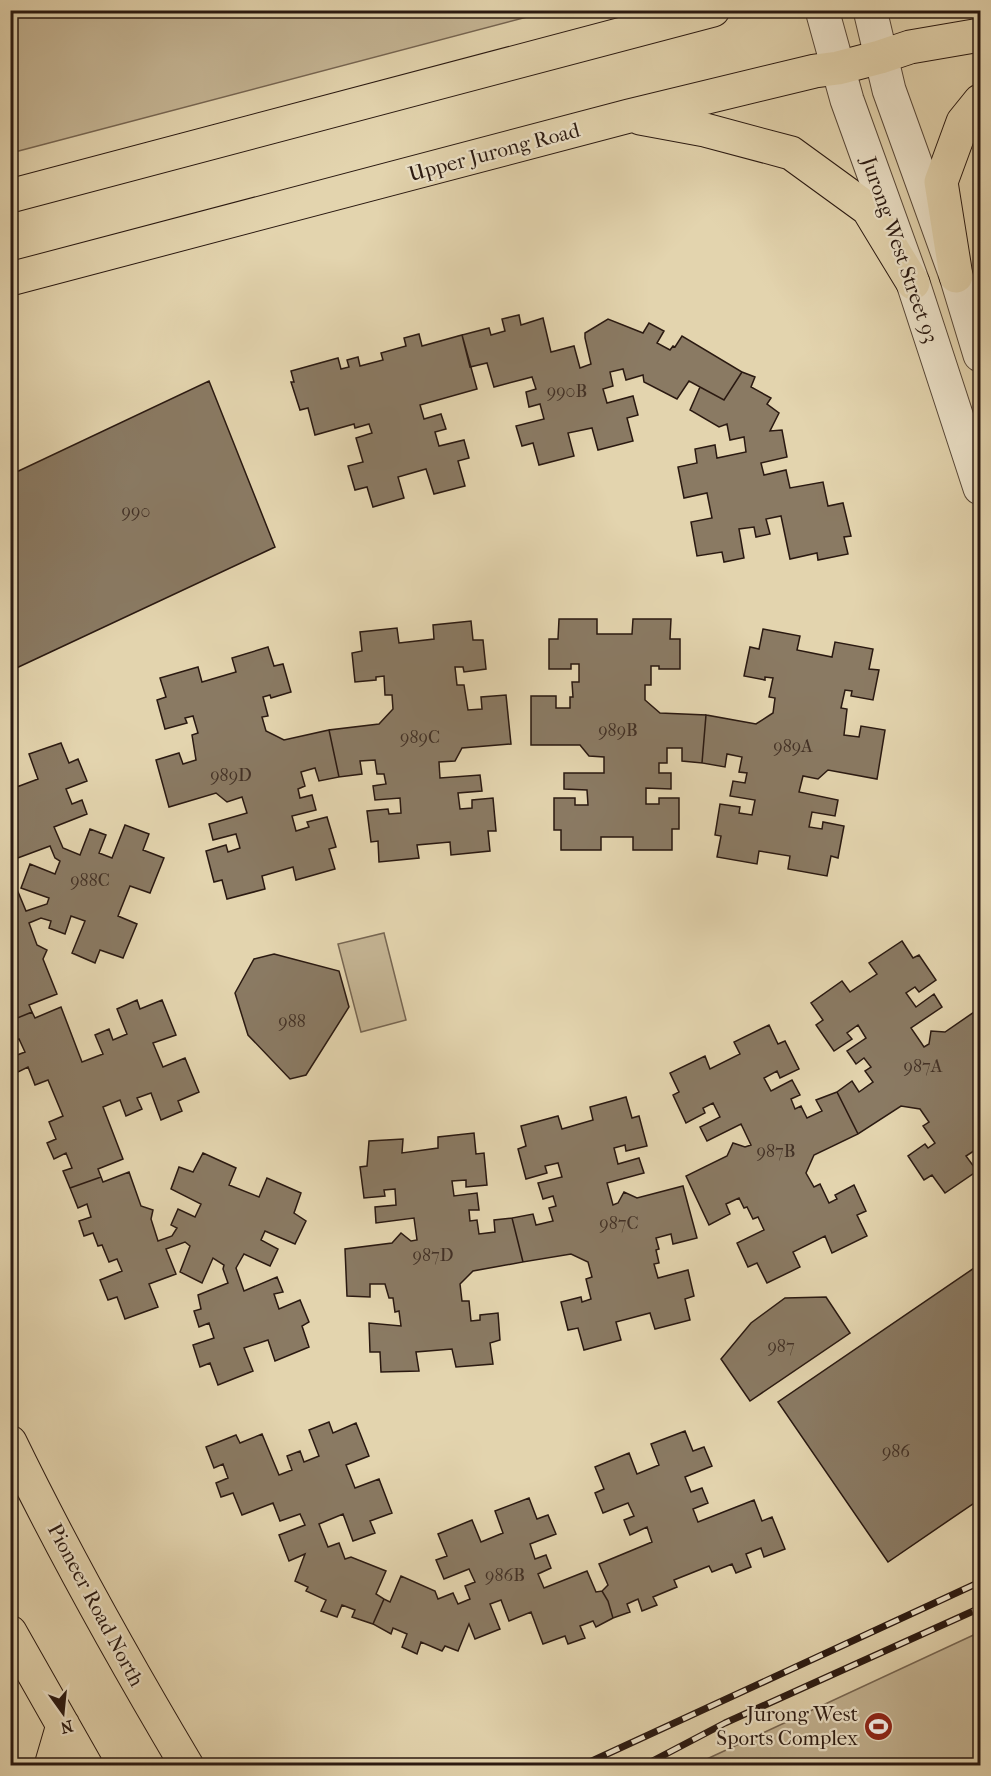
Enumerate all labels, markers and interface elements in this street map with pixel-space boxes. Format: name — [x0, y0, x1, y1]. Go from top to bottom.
street label: Upper Jurong Road — [406, 117, 583, 186]
street label: Jurong West Street 93 — [856, 152, 943, 346]
house number: 990B — [547, 381, 587, 402]
house number: 990 — [122, 501, 150, 522]
house number: 989B — [598, 720, 638, 741]
house number: 989C — [400, 727, 440, 748]
house number: 989A — [773, 736, 813, 757]
house number: 989D — [210, 765, 252, 786]
house number: 988C — [70, 870, 110, 891]
house number: 988 — [278, 1011, 306, 1032]
house number: 987A — [904, 1056, 943, 1077]
house number: 987B — [757, 1141, 795, 1162]
house number: 987C — [599, 1213, 639, 1234]
house number: 987D — [413, 1245, 453, 1266]
house number: 987 — [767, 1336, 795, 1357]
house number: 986 — [882, 1441, 910, 1462]
street label: Pioneer Road North — [43, 1519, 149, 1691]
house number: 986B — [485, 1565, 525, 1586]
north arrow — [33, 1683, 93, 1743]
place label: Jurong West Sports Complex — [716, 1702, 859, 1750]
sports icon: Jurong West Sports Complex — [863, 1710, 895, 1742]
text: N — [58, 1716, 75, 1738]

